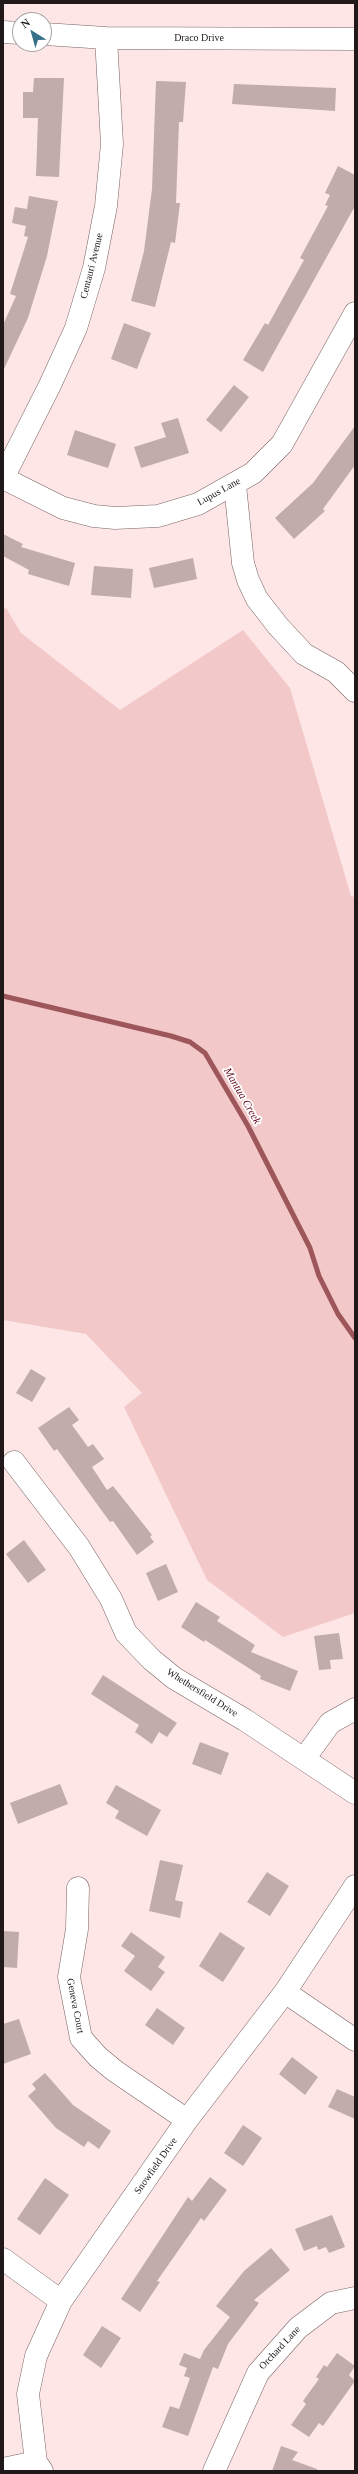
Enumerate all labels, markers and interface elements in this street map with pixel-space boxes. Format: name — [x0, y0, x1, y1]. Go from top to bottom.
north arrow — [12, 12, 52, 52]
text: N — [19, 16, 32, 30]
street label: Draco Drive — [174, 32, 224, 44]
street label: Centauri Avenue — [78, 232, 106, 300]
street label: Lupus Lane — [195, 475, 243, 509]
water label: Mantua Creek — [221, 1065, 263, 1127]
street label: Whethersfield Drive — [164, 1666, 240, 1720]
street label: Geneva Court — [64, 1977, 86, 2035]
street label: Snowfield Drive — [132, 2135, 180, 2197]
street label: Orchard Lane — [257, 2324, 303, 2372]

